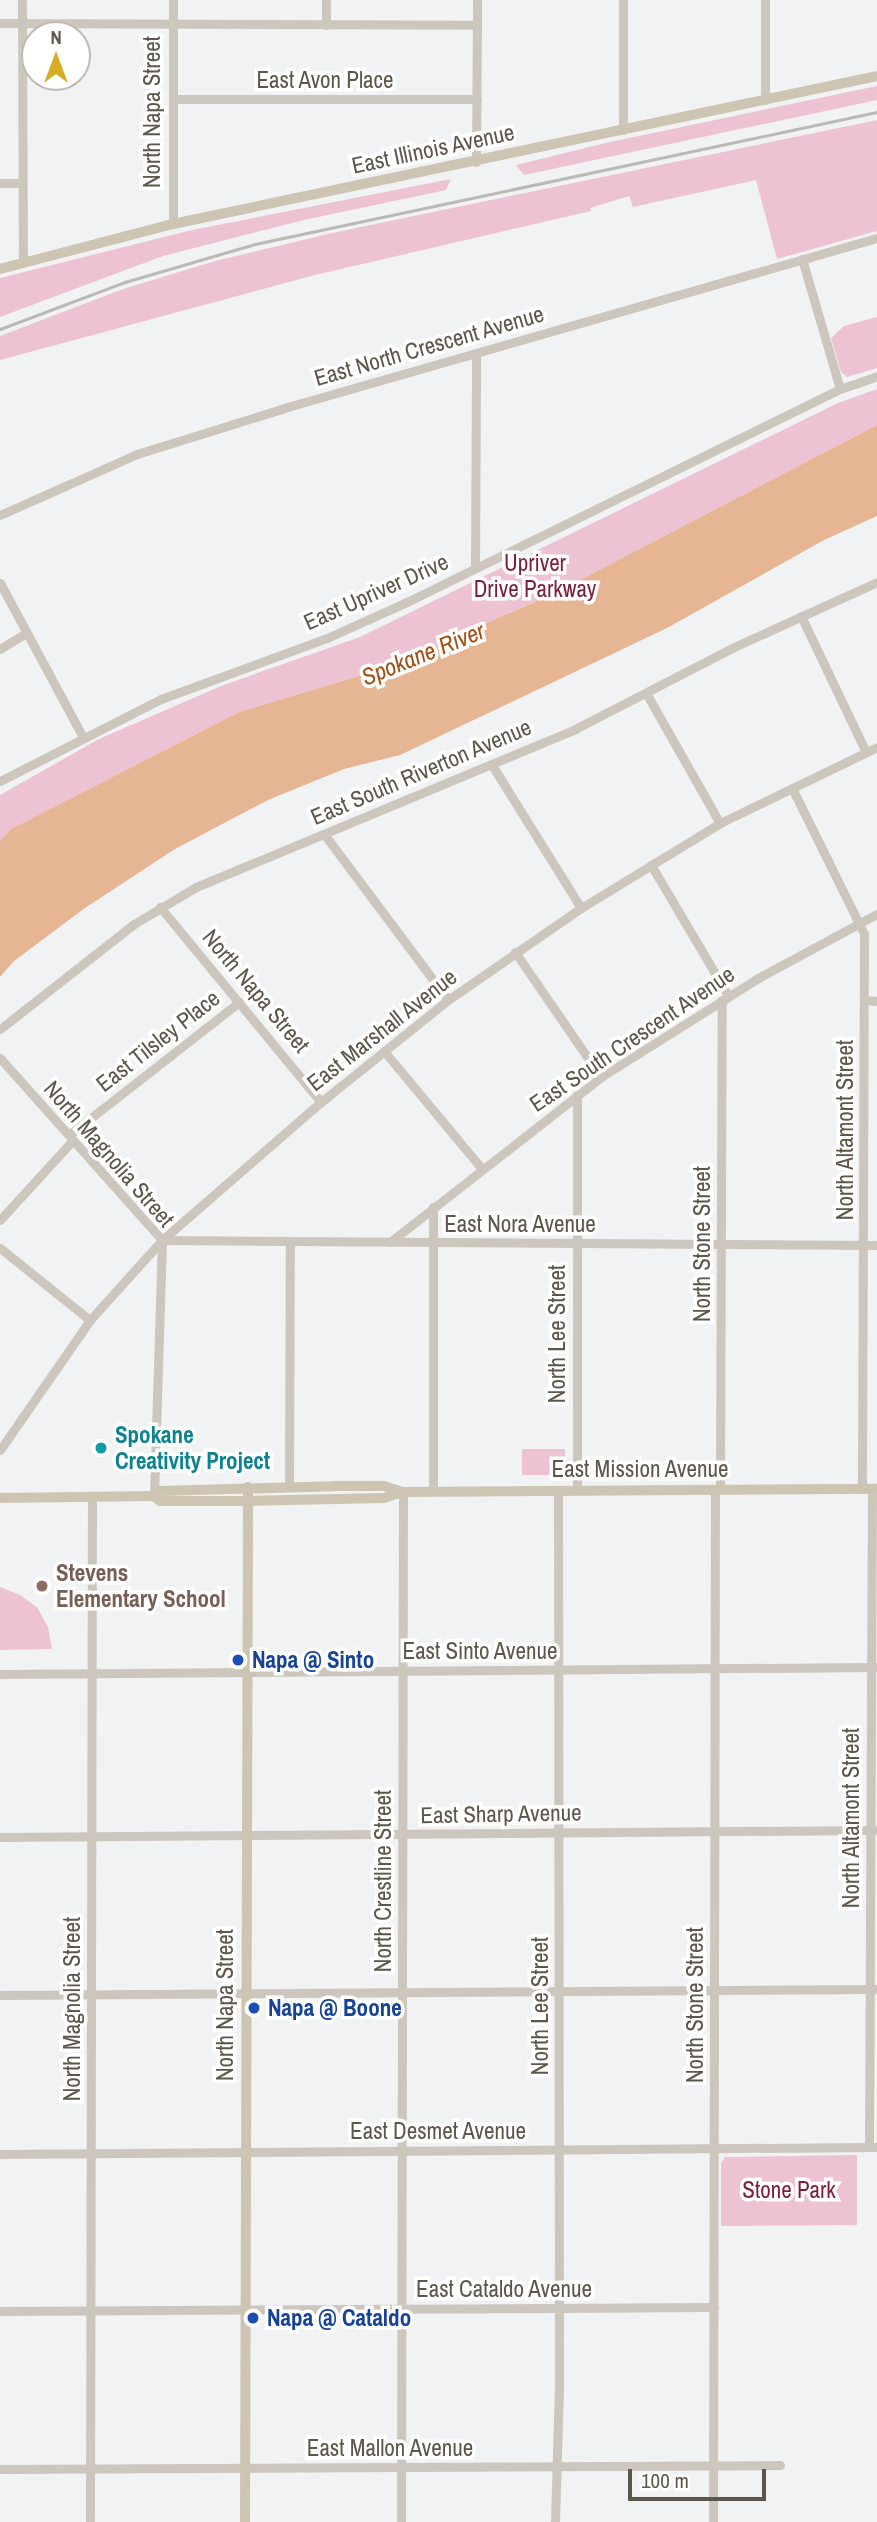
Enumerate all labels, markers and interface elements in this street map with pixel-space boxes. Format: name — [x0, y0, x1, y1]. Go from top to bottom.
north arrow — [21, 21, 91, 91]
text: N — [50, 24, 62, 50]
street label: North Napa Street — [138, 36, 166, 188]
street label: East Avon Place — [256, 66, 394, 94]
street label: East Illinois Avenue — [349, 118, 517, 180]
street label: East North Crescent Avenue — [310, 300, 548, 392]
street label: East Upriver Drive — [300, 548, 452, 636]
park label: Upriver Drive Parkway — [474, 549, 596, 603]
water label: Spokane River — [357, 616, 489, 692]
street label: East South Riverton Avenue — [306, 713, 536, 831]
street label: North Napa Street — [197, 924, 315, 1058]
street label: East South Crescent Avenue — [524, 960, 740, 1118]
street label: East Marshall Avenue — [301, 963, 463, 1097]
street label: East Tilsley Place — [91, 984, 225, 1098]
street label: North Altamont Street — [831, 1039, 859, 1221]
street label: North Magnolia Street — [38, 1075, 180, 1233]
street label: North Stone Street — [688, 1166, 716, 1322]
street label: East Nora Avenue — [444, 1210, 596, 1238]
street label: North Lee Street — [543, 1265, 571, 1403]
place label: Spokane Creativity Project — [115, 1421, 270, 1475]
marker: Spokane Creativity Project — [93, 1440, 109, 1456]
street label: East Mission Avenue — [551, 1455, 729, 1483]
place label: Stevens Elementary School — [56, 1559, 226, 1613]
marker: Stevens Elementary School — [34, 1578, 50, 1594]
street label: East Sinto Avenue — [402, 1637, 558, 1665]
place label: Napa @ Sinto — [252, 1646, 374, 1674]
marker: Napa @ Sinto — [230, 1652, 246, 1668]
street label: North Altamont Street — [837, 1727, 865, 1909]
street label: North Crestline Street — [369, 1790, 397, 1972]
street label: East Sharp Avenue — [420, 1799, 582, 1829]
street label: North Magnolia Street — [58, 1917, 86, 2101]
street label: North Stone Street — [681, 1927, 709, 2083]
street label: North Napa Street — [211, 1929, 239, 2081]
street label: North Lee Street — [526, 1937, 554, 2075]
place label: Napa @ Boone — [268, 1994, 402, 2022]
marker: Napa @ Boone — [246, 2000, 262, 2016]
street label: East Desmet Avenue — [350, 2117, 526, 2145]
park label: Stone Park — [742, 2176, 836, 2204]
street label: East Cataldo Avenue — [416, 2275, 592, 2303]
place label: Napa @ Cataldo — [267, 2304, 411, 2332]
marker: Napa @ Cataldo — [245, 2310, 261, 2326]
street label: East Mallon Avenue — [306, 2434, 474, 2462]
scale bar — [632, 2456, 770, 2500]
text: 100 m — [641, 2466, 689, 2495]

